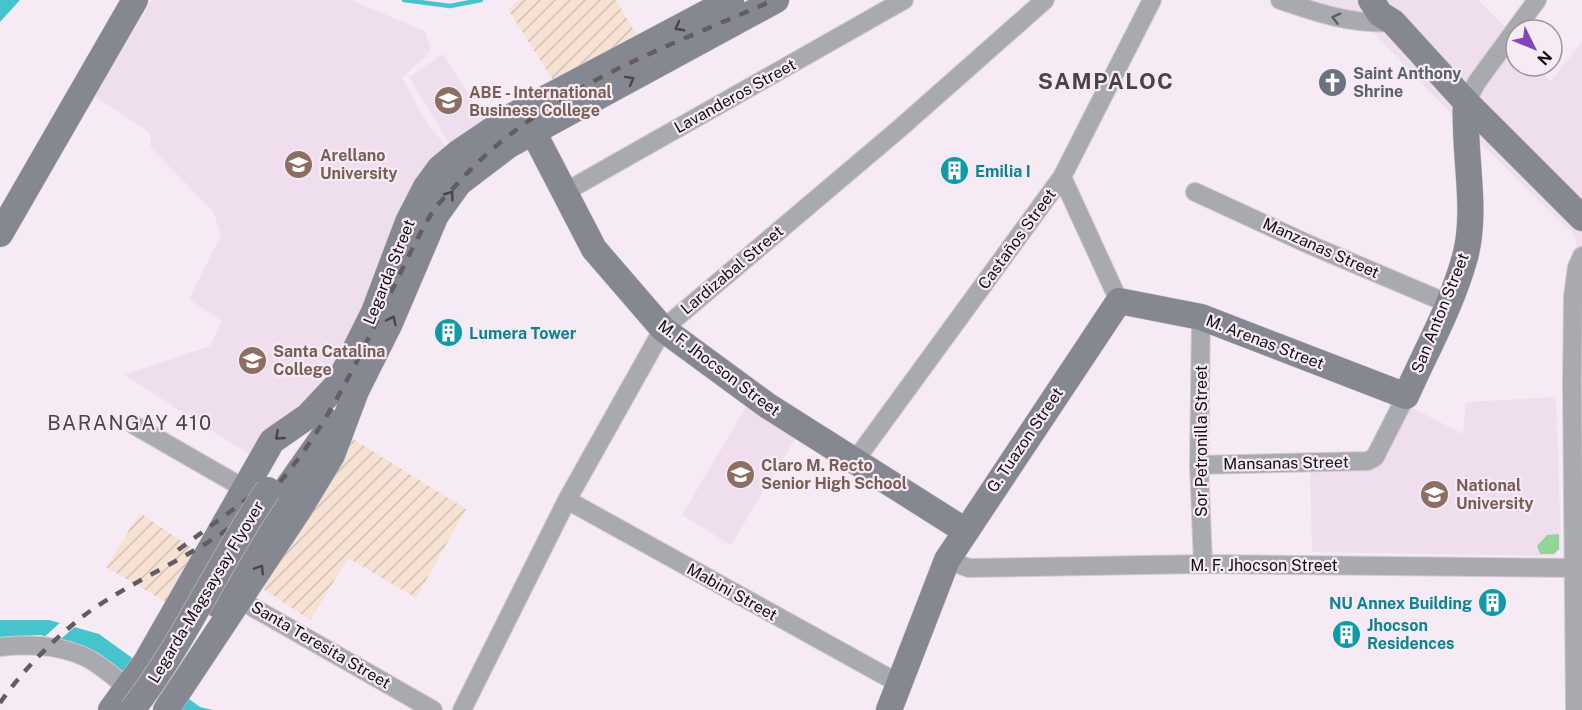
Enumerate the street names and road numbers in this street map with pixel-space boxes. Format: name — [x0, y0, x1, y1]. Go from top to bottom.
street label: Lavanderos Street — [671, 55, 799, 137]
street label: Castaños Street — [974, 185, 1060, 293]
street label: Manzanas Street — [1260, 214, 1382, 282]
street label: Legarda Street — [359, 217, 419, 327]
street label: Lardizabal Street — [677, 222, 787, 318]
street label: San Anton Street — [1407, 250, 1473, 376]
street label: M. Arenas Street — [1203, 311, 1327, 373]
street label: M. F. Jhocson Street — [654, 316, 784, 420]
street label: Sor Petronilla Street — [1192, 365, 1211, 517]
street label: G. Tuazon Street — [983, 384, 1067, 496]
street label: Mansanas Street — [1223, 452, 1349, 474]
street label: Legarda-Magsaysay Flyover — [144, 498, 268, 686]
street label: M. F. Jhocson Street — [1190, 556, 1338, 575]
street label: Mabini Street — [683, 559, 781, 625]
street label: Santa Teresita Street — [248, 597, 394, 693]

